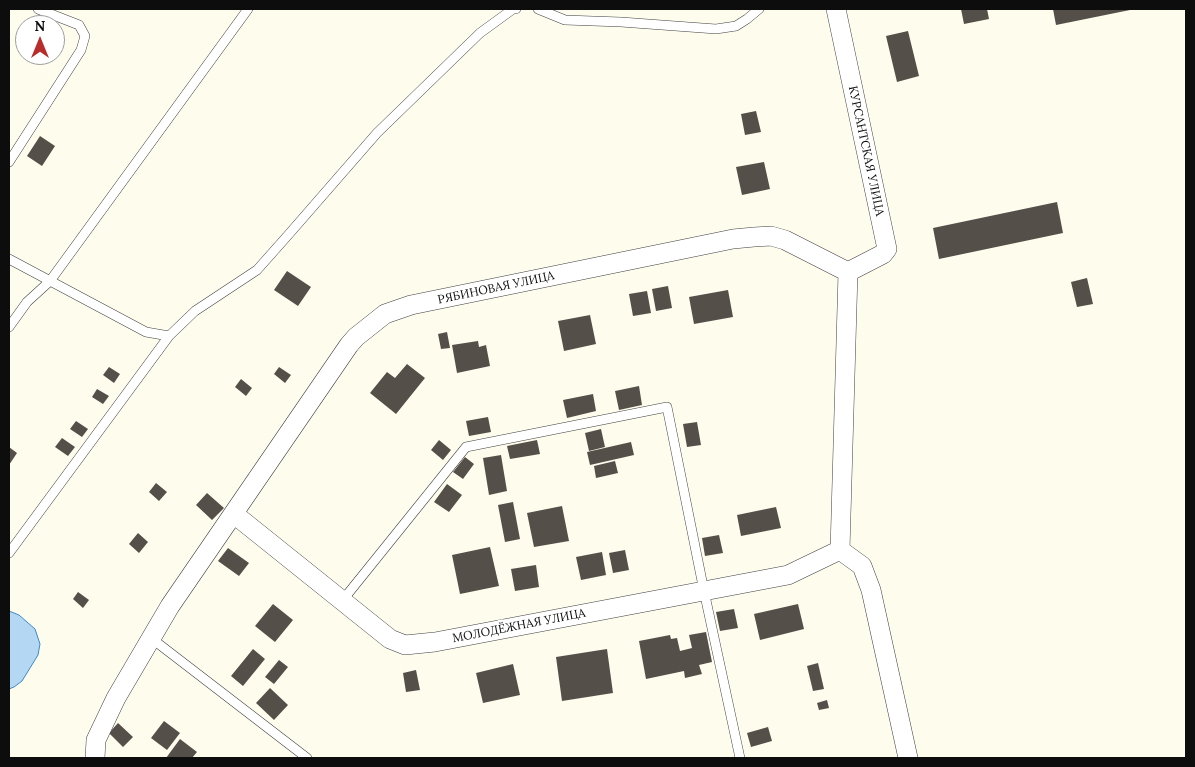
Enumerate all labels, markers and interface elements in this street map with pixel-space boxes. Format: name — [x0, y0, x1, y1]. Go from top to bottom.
north arrow — [15, 15, 65, 65]
text: N — [35, 17, 45, 35]
street label: КУРСАНТСКАЯ УЛИЦА — [845, 85, 887, 217]
street label: РЯБИНОВАЯ УЛИЦА — [436, 269, 556, 307]
street label: МОЛОДЁЖНАЯ УЛИЦА — [451, 606, 587, 646]

